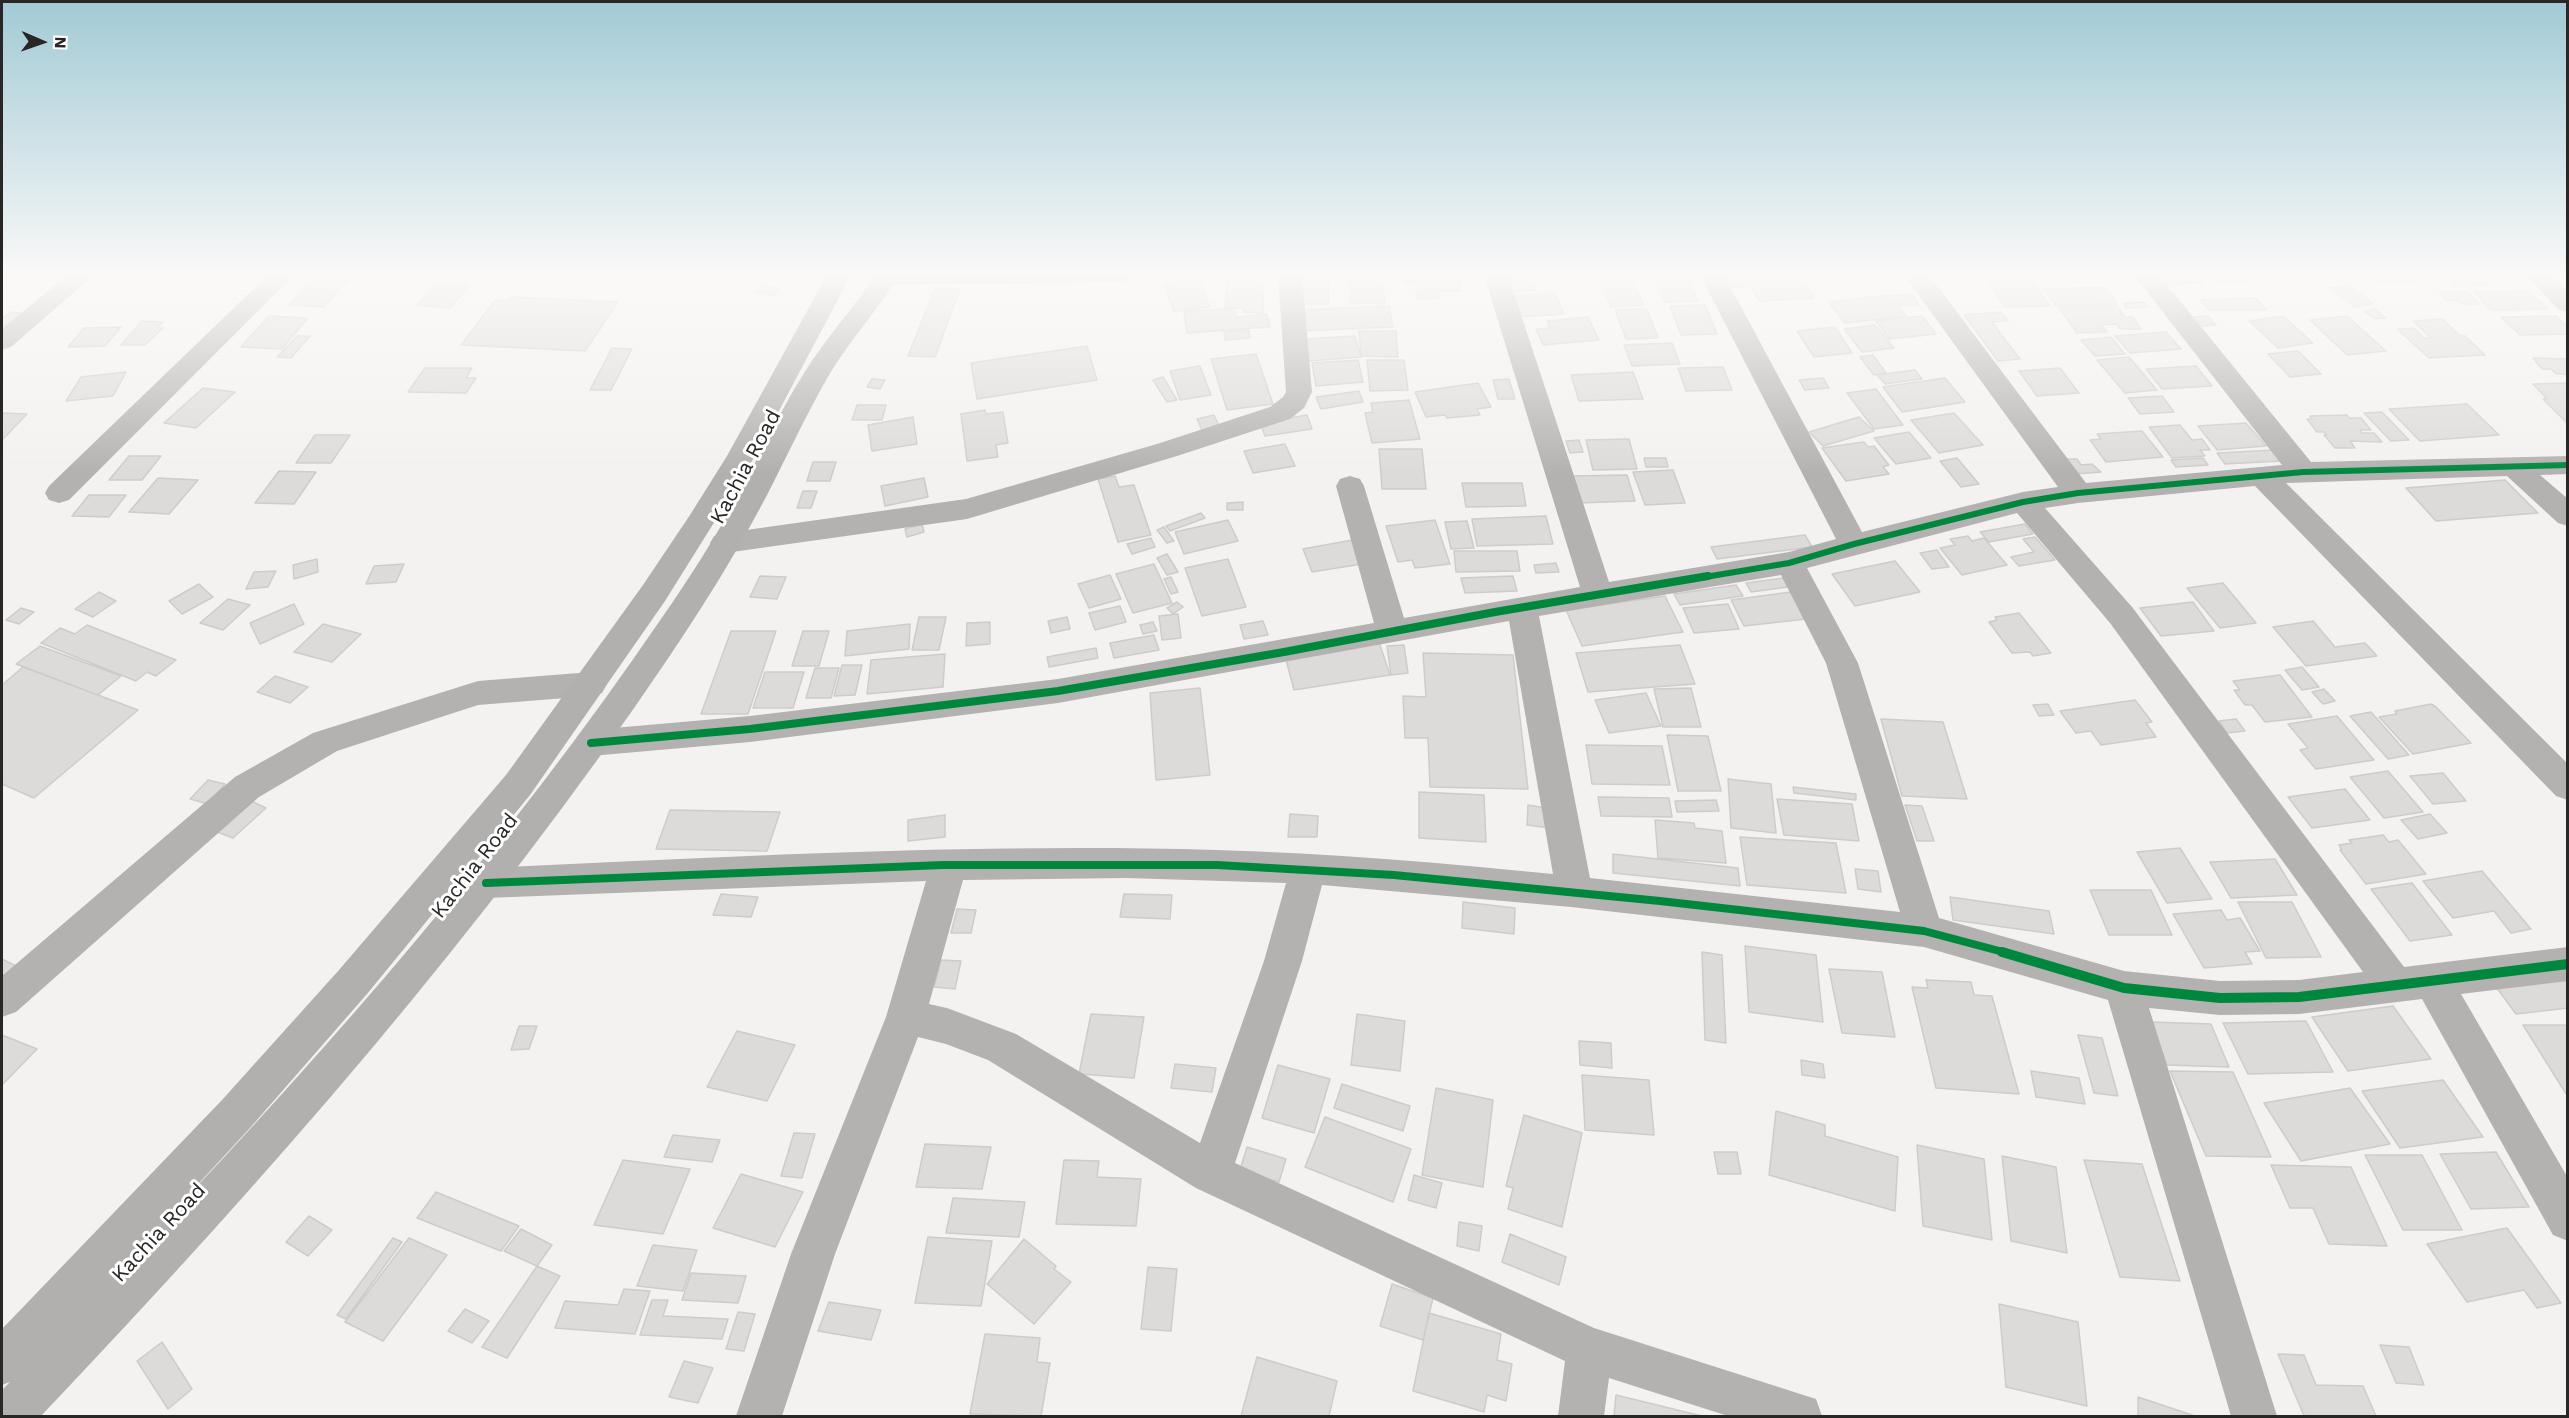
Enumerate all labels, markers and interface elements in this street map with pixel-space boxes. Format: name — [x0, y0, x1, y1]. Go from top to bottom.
north arrow — [12, 12, 72, 72]
text: N — [51, 36, 70, 49]
street label: Kachia Road — [705, 405, 787, 529]
street label: Kachia Road — [426, 809, 524, 923]
street label: Kachia Road — [107, 1178, 211, 1288]

